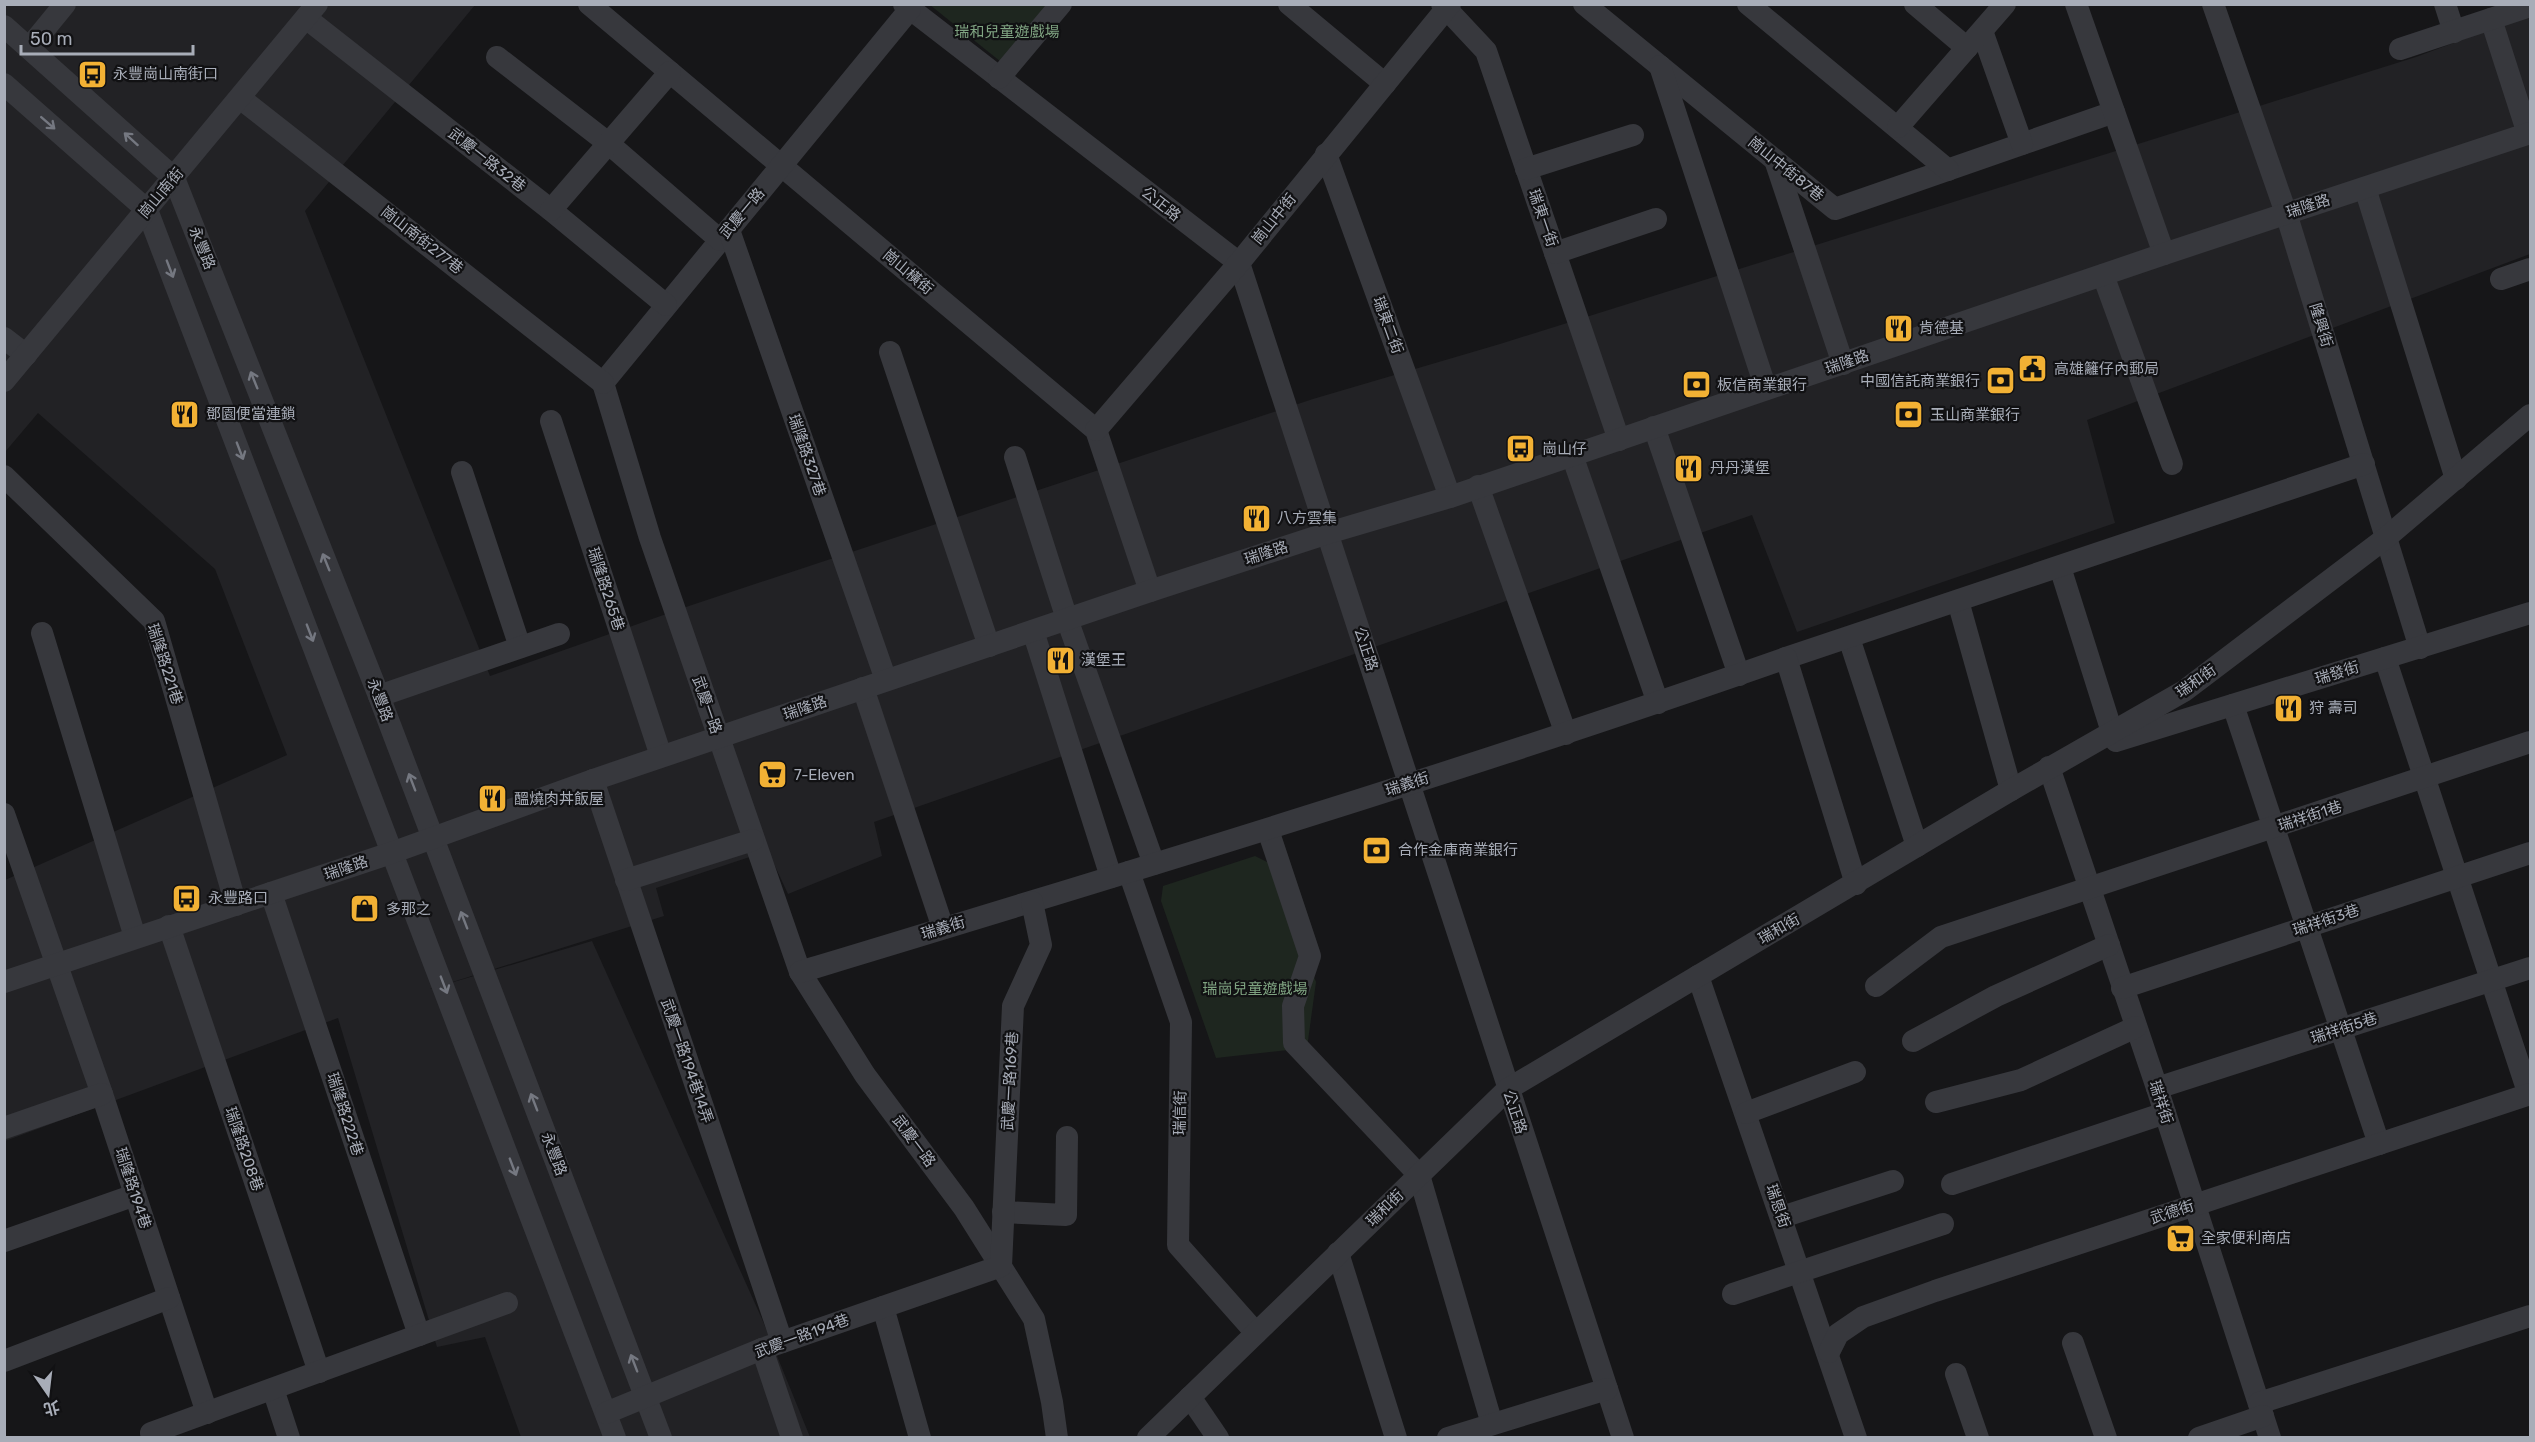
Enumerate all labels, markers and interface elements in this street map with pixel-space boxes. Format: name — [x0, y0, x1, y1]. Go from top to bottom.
scale bar — [21, 18, 194, 56]
park label: 瑞和兒童遊戲場 — [954, 23, 1060, 41]
text: 50 m — [30, 28, 73, 50]
bus stop icon: 永豐崗山南街口 — [76, 58, 108, 90]
place label: 永豐崗山南街口 — [113, 65, 218, 83]
one-way arrow — [40, 115, 56, 129]
street label: 武慶一路32巷 — [445, 124, 529, 196]
one-way arrow — [123, 132, 138, 146]
street label: 崗山中街87巷 — [1744, 133, 1828, 205]
street label: 崗山南街 — [135, 164, 187, 222]
street label: 公正路 — [1138, 183, 1184, 225]
street label: 武慶一路 — [716, 184, 768, 242]
street label: 瑞東一街 — [1525, 187, 1561, 249]
street label: 崗山中街 — [1248, 190, 1300, 248]
street label: 瑞隆路 — [2284, 190, 2332, 222]
street label: 崗山南街277巷 — [377, 202, 467, 278]
street label: 永豐路 — [185, 224, 219, 272]
street label: 崗山橫街 — [879, 246, 937, 298]
one-way arrow — [165, 259, 176, 278]
street label: 瑞東二街 — [1369, 294, 1407, 356]
street label: 隆興街 — [2306, 301, 2336, 349]
restaurant icon: 肯德基 — [1882, 312, 1914, 344]
place label: 肯德基 — [1919, 319, 1964, 337]
street label: 瑞隆路 — [1823, 346, 1871, 378]
public building icon: 高雄籬仔內郵局 — [2017, 353, 2049, 385]
place label: 高雄籬仔內郵局 — [2054, 360, 2159, 378]
bank icon: 中國信託商業銀行 — [1985, 365, 2017, 397]
bank icon: 板信商業銀行 — [1680, 369, 1712, 401]
one-way arrow — [248, 372, 259, 390]
place label: 中國信託商業銀行 — [1860, 372, 1980, 390]
place label: 板信商業銀行 — [1717, 376, 1807, 394]
restaurant icon: 鄧園便當連鎖 — [169, 398, 201, 430]
bank icon: 玉山商業銀行 — [1893, 399, 1925, 431]
place label: 鄧園便當連鎖 — [206, 405, 296, 423]
place label: 玉山商業銀行 — [1930, 406, 2020, 424]
street label: 瑞隆路327巷 — [785, 412, 829, 498]
bus stop icon: 崗山仔 — [1505, 433, 1537, 465]
place label: 崗山仔 — [1542, 440, 1587, 458]
one-way arrow — [235, 441, 246, 460]
restaurant icon: 丹丹漢堡 — [1673, 452, 1705, 484]
place label: 丹丹漢堡 — [1710, 459, 1770, 477]
restaurant icon: 八方雲集 — [1240, 502, 1272, 534]
place label: 八方雲集 — [1277, 509, 1337, 527]
street label: 瑞隆路 — [1242, 537, 1290, 569]
street label: 瑞隆路265巷 — [584, 545, 628, 633]
one-way arrow — [320, 553, 331, 571]
street label: 瑞隆路221巷 — [143, 621, 187, 707]
one-way arrow — [305, 623, 316, 642]
street label: 公正路 — [1350, 625, 1382, 673]
restaurant icon: 漢堡王 — [1044, 644, 1076, 676]
place label: 漢堡王 — [1081, 651, 1126, 669]
street label: 瑞發街 — [2313, 658, 2361, 688]
street label: 瑞和街 — [2172, 661, 2220, 701]
street label: 武慶一路 — [689, 674, 725, 736]
street label: 永豐路 — [364, 676, 396, 724]
street label: 瑞隆路 — [781, 692, 829, 724]
restaurant icon: 狩 壽司 — [2272, 692, 2304, 724]
place label: 狩 壽司 — [2309, 699, 2358, 717]
supermarket icon: 7-Eleven — [757, 759, 789, 791]
place label: 7-Eleven — [794, 766, 855, 784]
street label: 瑞義街 — [1383, 768, 1431, 800]
one-way arrow — [406, 774, 417, 792]
restaurant icon: 醞燒肉丼飯屋 — [477, 783, 509, 815]
place label: 醞燒肉丼飯屋 — [514, 790, 604, 808]
street label: 瑞祥街1巷 — [2276, 797, 2344, 835]
bank icon: 合作金庫商業銀行 — [1361, 834, 1393, 866]
place label: 合作金庫商業銀行 — [1398, 841, 1518, 859]
street label: 瑞隆路 — [322, 852, 370, 884]
bus stop icon: 永豐路口 — [171, 882, 203, 914]
place label: 永豐路口 — [208, 889, 268, 907]
shop icon: 多那之 — [349, 893, 381, 925]
place label: 多那之 — [386, 900, 431, 918]
street label: 瑞祥街3巷 — [2290, 901, 2362, 939]
street label: 瑞和街 — [1755, 910, 1803, 948]
one-way arrow — [458, 911, 469, 930]
street label: 瑞義街 — [919, 913, 967, 943]
one-way arrow — [439, 975, 450, 994]
park label: 瑞崗兒童遊戲場 — [1202, 980, 1308, 998]
street label: 武慶一路194巷14弄 — [657, 997, 717, 1125]
street label: 瑞祥街5巷 — [2308, 1009, 2380, 1047]
street label: 武慶一路169巷 — [998, 1031, 1022, 1131]
street label: 瑞隆路222巷 — [323, 1070, 367, 1158]
street label: 瑞祥街 — [2145, 1078, 2177, 1126]
street label: 公正路 — [1499, 1088, 1531, 1136]
street label: 瑞信街 — [1171, 1090, 1189, 1136]
one-way arrow — [528, 1094, 539, 1112]
street label: 瑞隆路208巷 — [221, 1105, 267, 1193]
street label: 武慶一路 — [889, 1112, 939, 1170]
street label: 永豐路 — [538, 1130, 570, 1178]
street label: 瑞隆路194巷 — [111, 1145, 155, 1231]
one-way arrow — [509, 1157, 520, 1176]
street label: 瑞恩街 — [1762, 1182, 1794, 1230]
street label: 瑞和街 — [1363, 1186, 1407, 1230]
street label: 武德街 — [2148, 1196, 2196, 1228]
supermarket icon: 全家便利商店 — [2164, 1222, 2196, 1254]
place label: 全家便利商店 — [2201, 1229, 2291, 1247]
street label: 武慶一路194巷 — [752, 1311, 852, 1361]
one-way arrow — [627, 1354, 638, 1373]
north arrow — [18, 1364, 78, 1424]
text: 北 — [41, 1397, 62, 1419]

